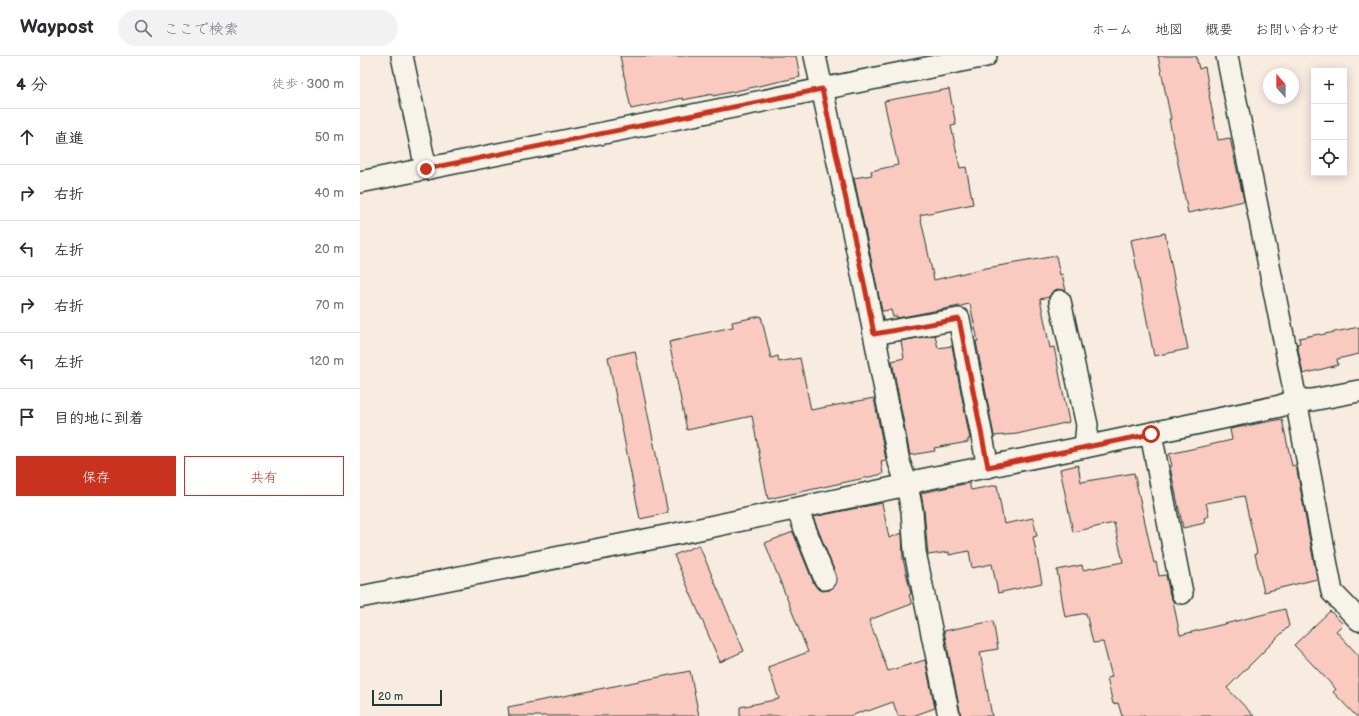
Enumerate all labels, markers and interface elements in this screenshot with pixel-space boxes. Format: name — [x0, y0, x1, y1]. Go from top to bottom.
search box — [118, 10, 398, 46]
text: Waypost — [20, 16, 94, 39]
icon: search — [132, 17, 154, 39]
text: ここで検索 — [164, 20, 239, 39]
text: ホーム — [1092, 21, 1133, 38]
text: 地図 — [1155, 21, 1183, 38]
text: 概要 — [1205, 21, 1233, 38]
text: お問い合わせ — [1255, 21, 1339, 38]
north arrow — [1263, 68, 1299, 104]
map controls — [1311, 68, 1347, 176]
button: + — [1311, 68, 1347, 104]
text: 4 分 — [16, 75, 48, 95]
text: 徒歩 · 300 m — [272, 76, 344, 92]
button: − — [1311, 104, 1347, 140]
icon: ahead — [16, 126, 38, 148]
text: 直進 — [54, 129, 84, 148]
text: 50 m — [315, 129, 344, 145]
button: locate — [1311, 140, 1347, 176]
route end — [417, 160, 435, 178]
icon: right — [16, 182, 38, 204]
text: 右折 — [54, 185, 84, 204]
text: 40 m — [314, 185, 344, 201]
icon: left — [16, 238, 38, 260]
text: 左折 — [54, 241, 84, 260]
text: 20 m — [314, 241, 344, 257]
icon: right — [16, 294, 38, 316]
text: 右折 — [54, 297, 84, 316]
text: 70 m — [316, 297, 344, 313]
icon: left — [16, 350, 38, 372]
text: 左折 — [54, 353, 84, 372]
text: 120 m — [309, 353, 344, 369]
icon: arrive — [16, 406, 38, 428]
text: 目的地に到着 — [54, 409, 144, 428]
route start — [1142, 425, 1160, 443]
button: 保存 — [16, 456, 176, 496]
button: 共有 — [184, 456, 344, 496]
scale bar — [372, 688, 442, 707]
text: 20 m — [378, 690, 403, 703]

